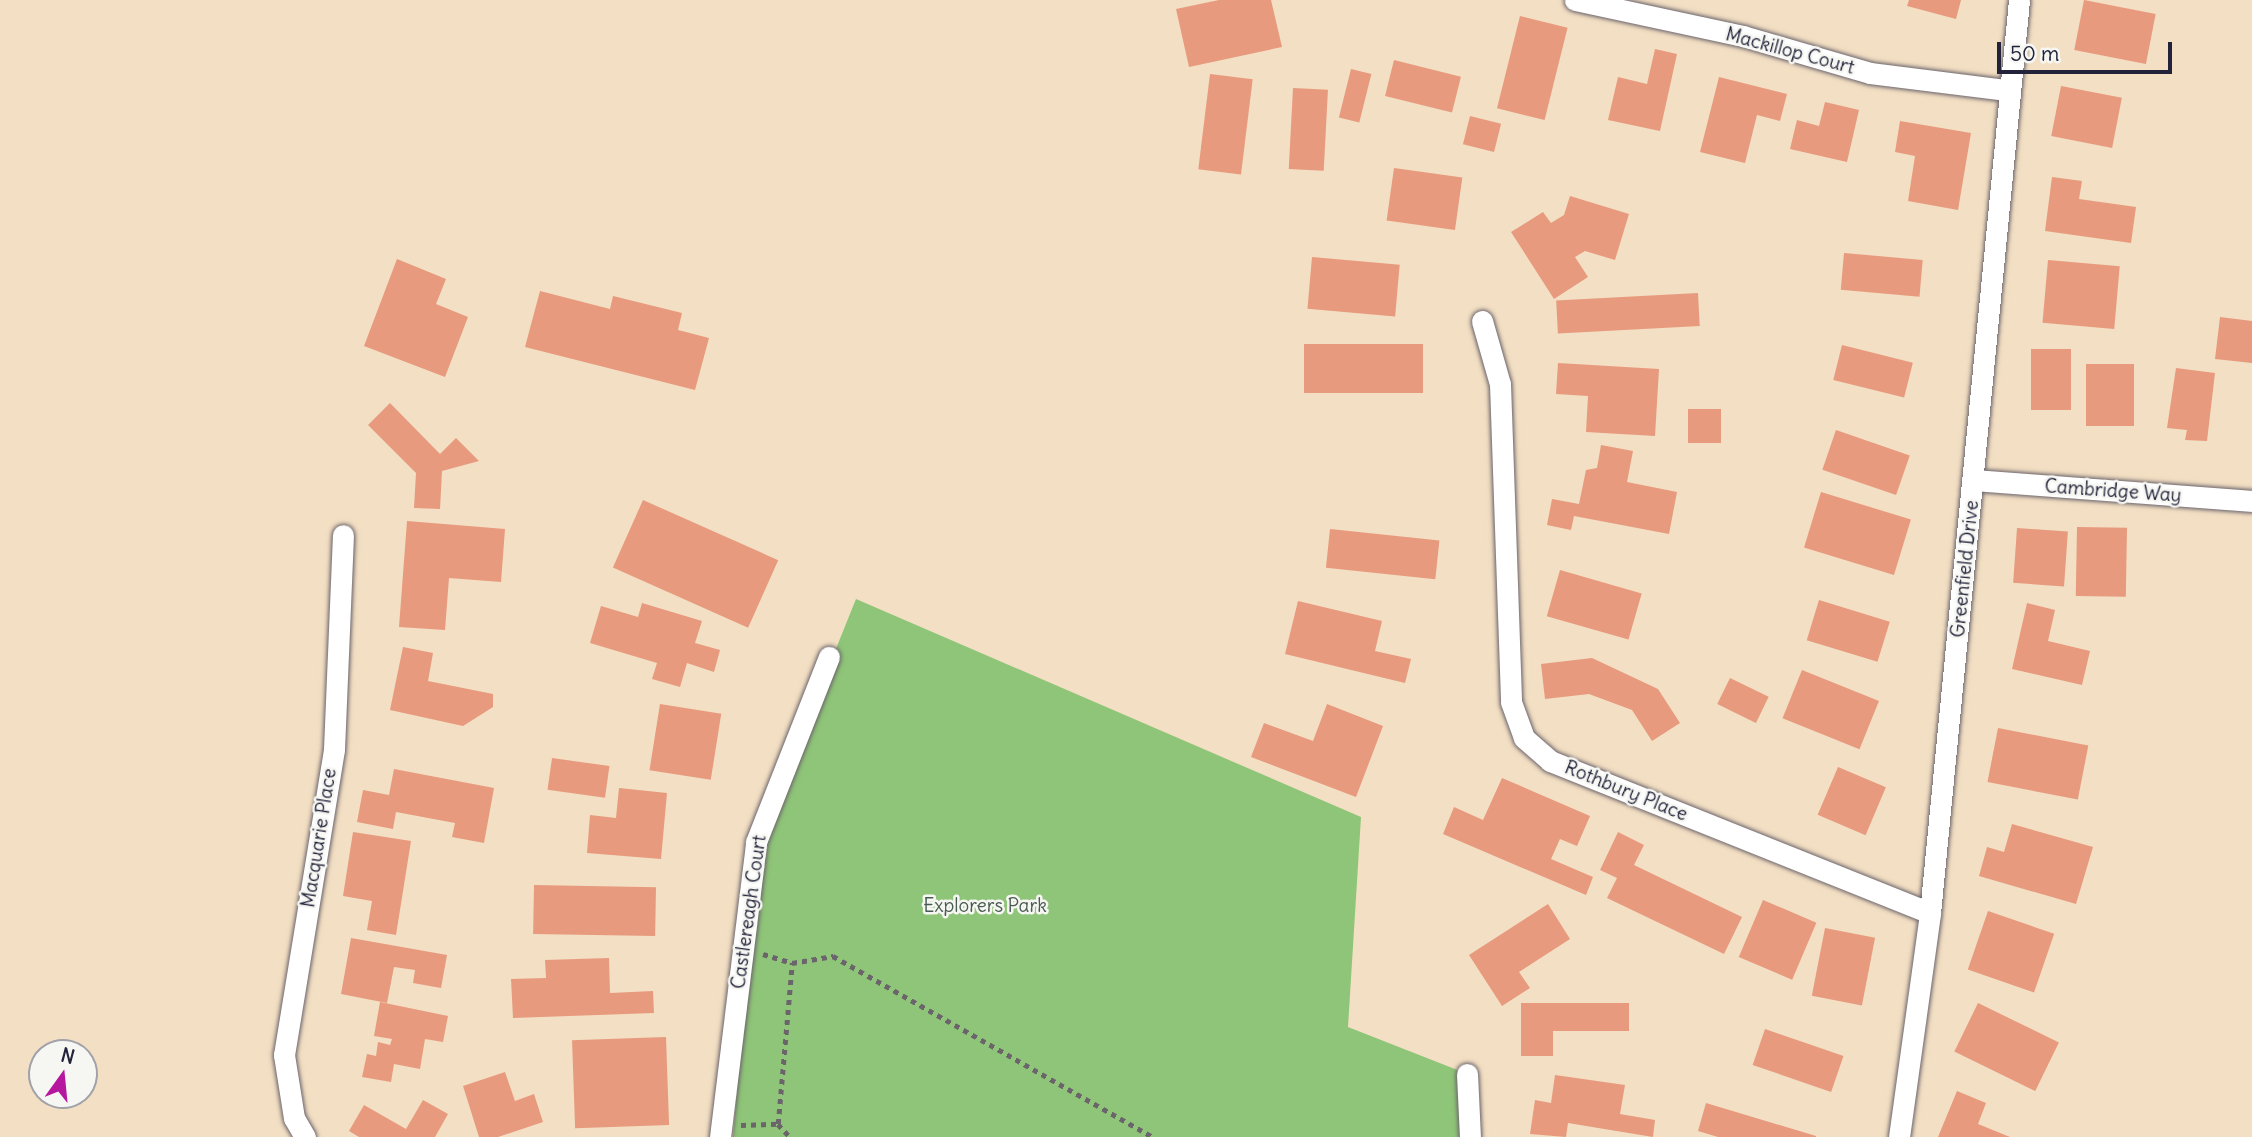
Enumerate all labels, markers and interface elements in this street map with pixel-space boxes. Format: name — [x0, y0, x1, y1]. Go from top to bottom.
street label: Mackillop Court — [1723, 23, 1857, 79]
scale bar — [2000, 28, 2175, 72]
text: 50 m — [2010, 40, 2059, 67]
street label: Cambridge Way — [2044, 475, 2182, 507]
street label: Greenfield Drive — [1946, 499, 1984, 639]
street label: Rothbury Place — [1561, 756, 1691, 826]
street label: Macquarie Place — [297, 767, 341, 909]
street label: Castlereagh Court — [727, 834, 771, 990]
park label: Explorers Park — [923, 895, 1047, 917]
north arrow — [28, 1039, 98, 1109]
text: N — [58, 1042, 77, 1069]

